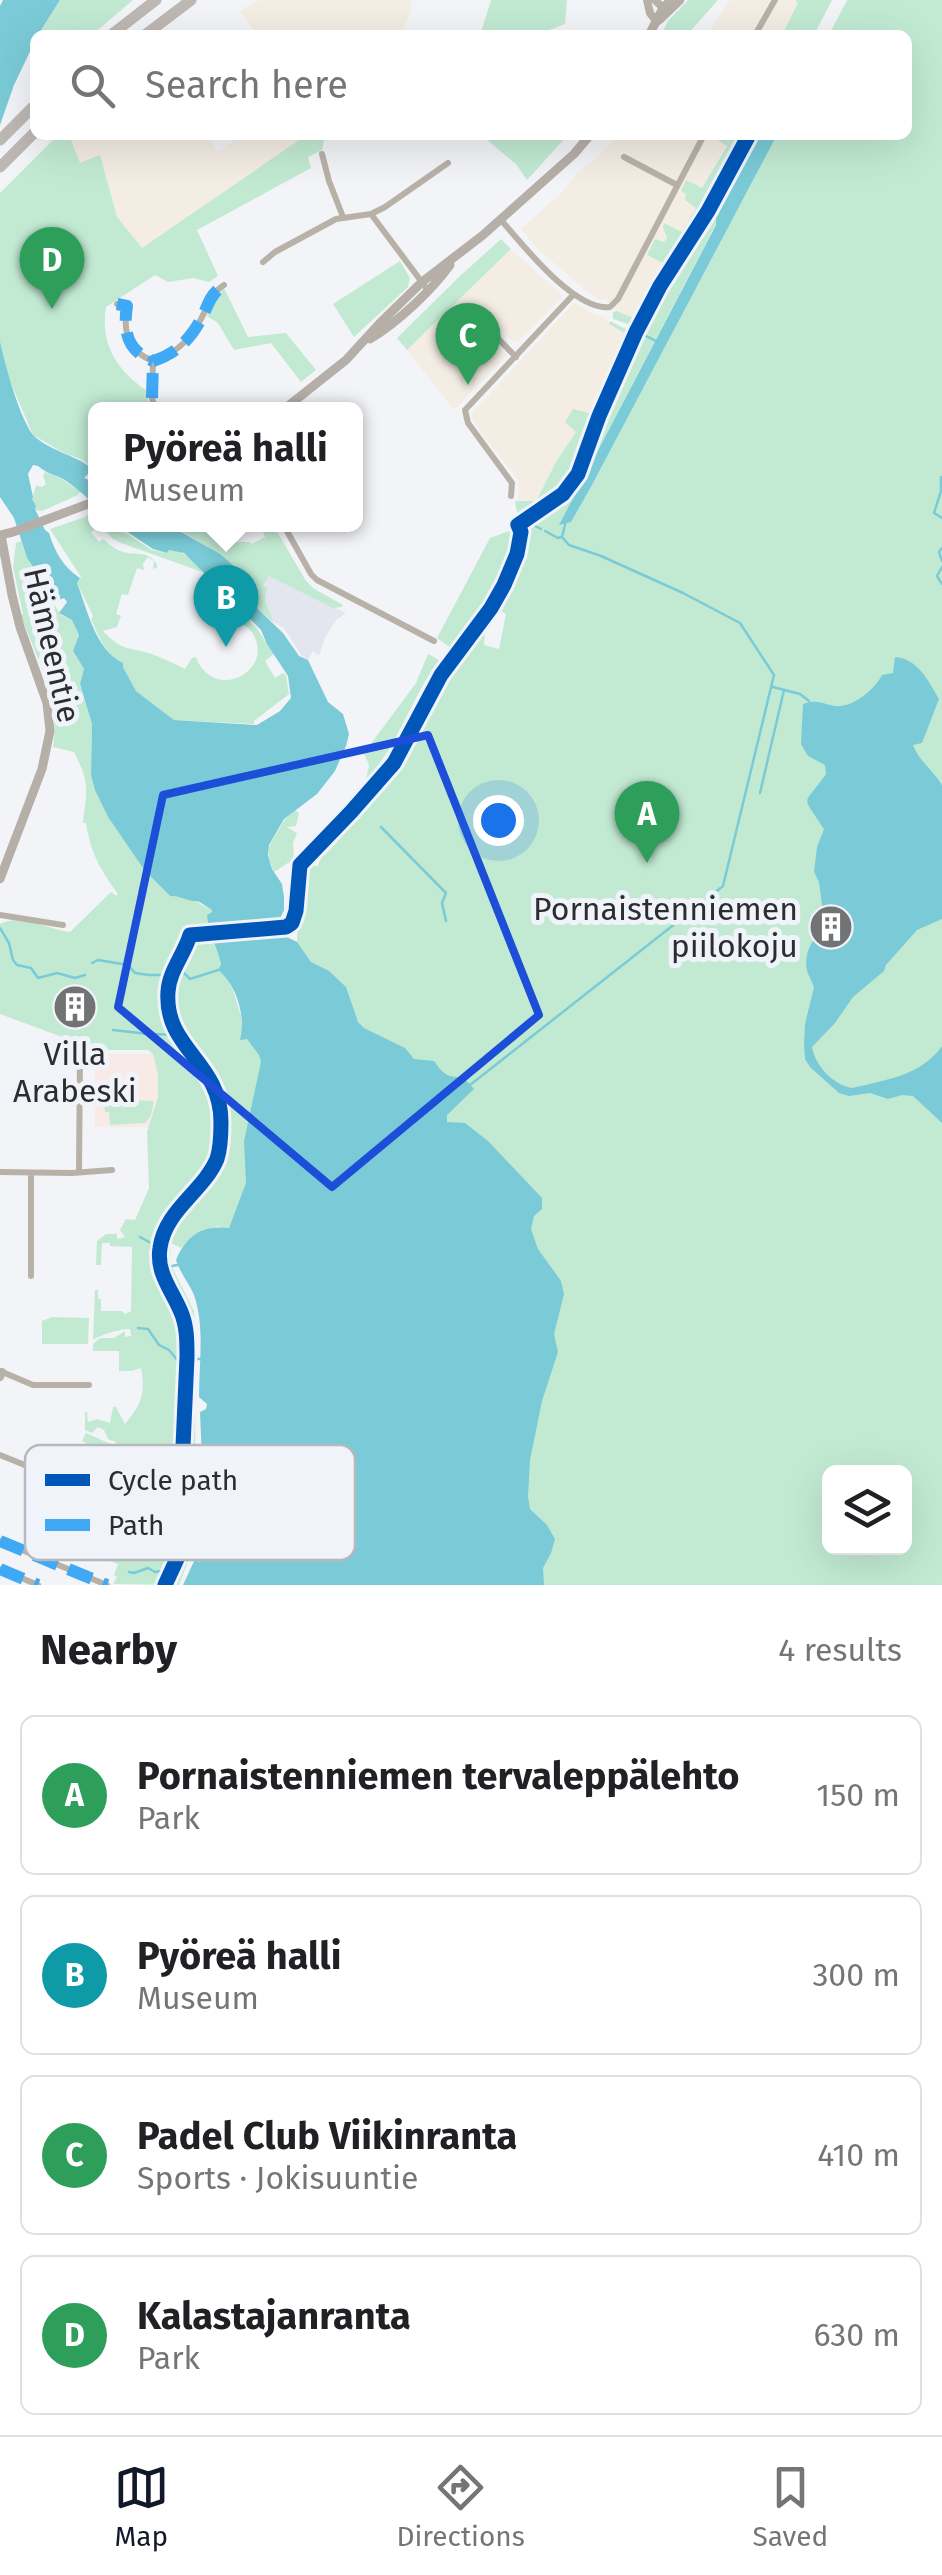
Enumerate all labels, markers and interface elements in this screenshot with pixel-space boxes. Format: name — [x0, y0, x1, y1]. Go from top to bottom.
search box — [30, 30, 912, 140]
icon: search — [65, 58, 120, 113]
text: Search here — [145, 62, 348, 108]
pin: D — [20, 226, 84, 309]
pin: C — [436, 302, 500, 385]
popup — [88, 402, 363, 532]
text: Pyöreä halli — [123, 425, 328, 471]
text: Museum — [123, 471, 245, 509]
street label: Hämeentie — [16, 564, 88, 726]
pin: B — [194, 564, 258, 647]
pin: A — [614, 780, 680, 863]
your location — [473, 795, 524, 846]
place label: Pornaistenniemen piilokoju — [533, 890, 798, 965]
building icon: Pornaistenniemen piilokoju — [808, 904, 854, 950]
building icon: Villa Arabeski — [52, 984, 98, 1030]
place label: Villa Arabeski — [13, 1035, 137, 1110]
legend — [25, 1445, 355, 1560]
text: Cycle path — [108, 1464, 238, 1497]
map controls — [822, 1465, 912, 1555]
button: layers — [822, 1465, 912, 1555]
text: Path — [108, 1509, 164, 1542]
text: Nearby — [40, 1625, 177, 1675]
text: 4 results — [778, 1631, 902, 1669]
text: Pornaistenniemen tervaleppälehto — [137, 1753, 739, 1799]
text: A — [65, 1776, 84, 1814]
text: 150 m — [816, 1776, 900, 1814]
text: Park — [137, 1799, 200, 1837]
text: Pyöreä halli — [137, 1933, 341, 1979]
text: B — [65, 1956, 84, 1994]
text: 300 m — [812, 1956, 900, 1994]
text: Museum — [137, 1979, 259, 2017]
text: Padel Club Viikinranta — [137, 2113, 517, 2159]
text: C — [65, 2136, 84, 2174]
text: 410 m — [817, 2136, 900, 2174]
text: Sports · Jokisuuntie — [137, 2159, 418, 2197]
text: Kalastajanranta — [137, 2293, 411, 2339]
text: D — [64, 2316, 85, 2354]
text: 630 m — [814, 2316, 900, 2354]
text: Park — [137, 2339, 200, 2377]
tab: Map — [114, 2460, 169, 2553]
tab: Directions — [396, 2460, 525, 2553]
tab: Saved — [752, 2460, 828, 2553]

